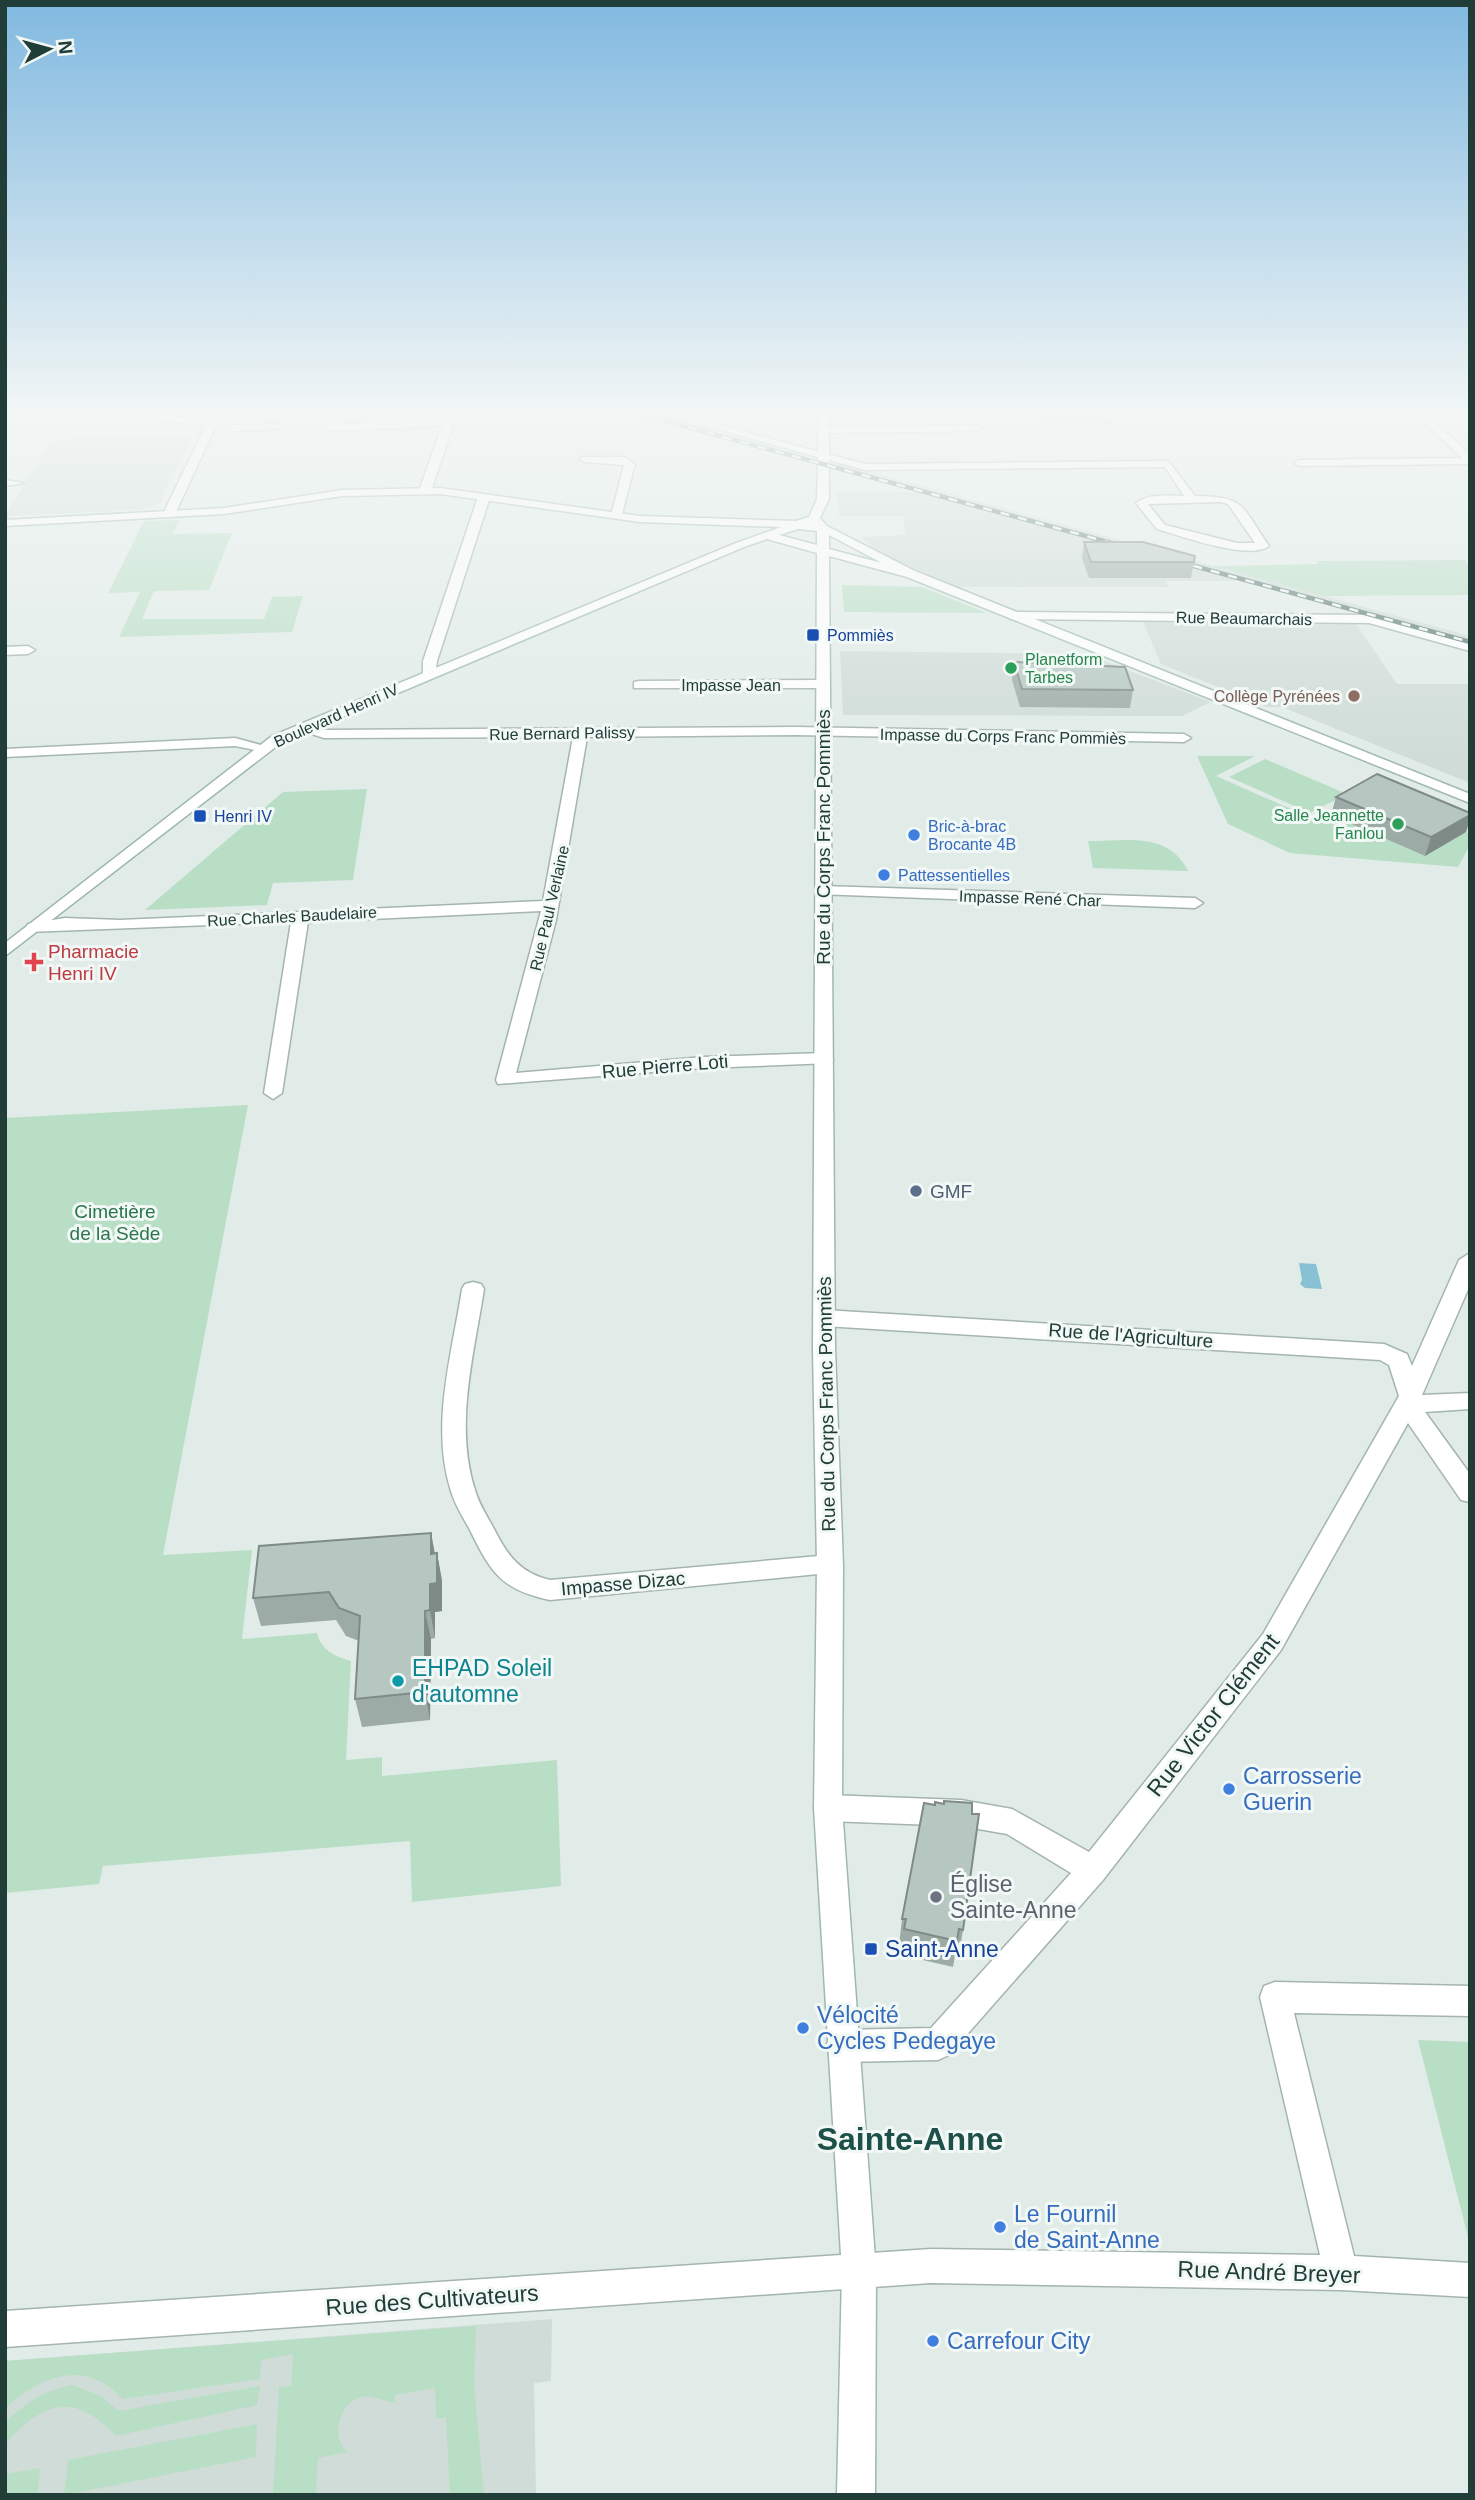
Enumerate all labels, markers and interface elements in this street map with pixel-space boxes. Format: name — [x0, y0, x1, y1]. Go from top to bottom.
north arrow — [14, 14, 84, 84]
text: N — [54, 39, 77, 55]
street label: Rue Beaumarchais — [1176, 609, 1312, 628]
marker: Pommiès — [805, 627, 821, 643]
place label: Pommiès — [827, 627, 894, 644]
place label: Planetform Tarbes — [1025, 651, 1102, 686]
marker: Planetform Tarbes — [1003, 660, 1019, 676]
street label: Impasse Jean — [681, 677, 781, 694]
street label: Boulevard Henri IV — [271, 680, 401, 751]
place label: Collège Pyrénées — [1214, 688, 1340, 705]
marker: Collège Pyrénées — [1346, 688, 1362, 704]
street label: Rue du Corps Franc Pommiès — [813, 709, 834, 965]
street label: Rue Bernard Palissy — [489, 724, 635, 743]
street label: Impasse du Corps Franc Pommiès — [880, 726, 1126, 747]
place label: Salle Jeannette Fanlou — [1274, 807, 1384, 842]
marker: Henri IV — [192, 808, 208, 824]
place label: Henri IV — [214, 808, 272, 825]
marker: Salle Jeannette Fanlou — [1390, 816, 1406, 832]
place label: Bric-à-brac Brocante 4B — [928, 818, 1016, 853]
marker: Bric-à-brac Brocante 4B — [906, 827, 922, 843]
street label: Rue Paul Verlaine — [527, 844, 572, 972]
marker: Pattessentielles — [876, 867, 892, 883]
place label: Pattessentielles — [898, 867, 1010, 884]
street label: Impasse René Char — [959, 888, 1102, 910]
street label: Rue Charles Baudelaire — [207, 904, 377, 929]
place label: Pharmacie Henri IV — [48, 941, 139, 984]
marker: Pharmacie Henri IV — [26, 954, 42, 970]
street label: Rue Pierre Loti — [601, 1051, 729, 1082]
place label: GMF — [930, 1181, 972, 1202]
marker: GMF — [908, 1183, 924, 1199]
park label: Cimetière de la Sède — [70, 1201, 160, 1244]
street label: Rue du Corps Franc Pommiès — [814, 1276, 839, 1532]
street label: Rue de l'Agriculture — [1048, 1319, 1214, 1352]
street label: Impasse Dizac — [560, 1568, 686, 1599]
street label: Rue Victor Clément — [1141, 1628, 1285, 1801]
place label: EHPAD Soleil d'automne — [412, 1655, 552, 1707]
marker: EHPAD Soleil d'automne — [390, 1673, 406, 1689]
place label: Carrosserie Guerin — [1243, 1763, 1362, 1815]
marker: Carrosserie Guerin — [1221, 1781, 1237, 1797]
place label: Église Sainte-Anne — [950, 1871, 1077, 1923]
marker: Église Sainte-Anne — [928, 1889, 944, 1905]
place label: Saint-Anne — [885, 1936, 999, 1962]
marker: Saint-Anne — [863, 1941, 879, 1957]
place label: Vélocité Cycles Pedegaye — [817, 2002, 996, 2054]
marker: Vélocité Cycles Pedegaye — [795, 2020, 811, 2036]
district label: Sainte-Anne — [817, 2121, 1003, 2157]
place label: Le Fournil de Saint-Anne — [1014, 2201, 1160, 2253]
marker: Le Fournil de Saint-Anne — [992, 2219, 1008, 2235]
street label: Rue André Breyer — [1177, 2256, 1361, 2288]
street label: Rue des Cultivateurs — [325, 2280, 539, 2320]
place label: Carrefour City — [947, 2328, 1091, 2354]
marker: Carrefour City — [925, 2333, 941, 2349]

